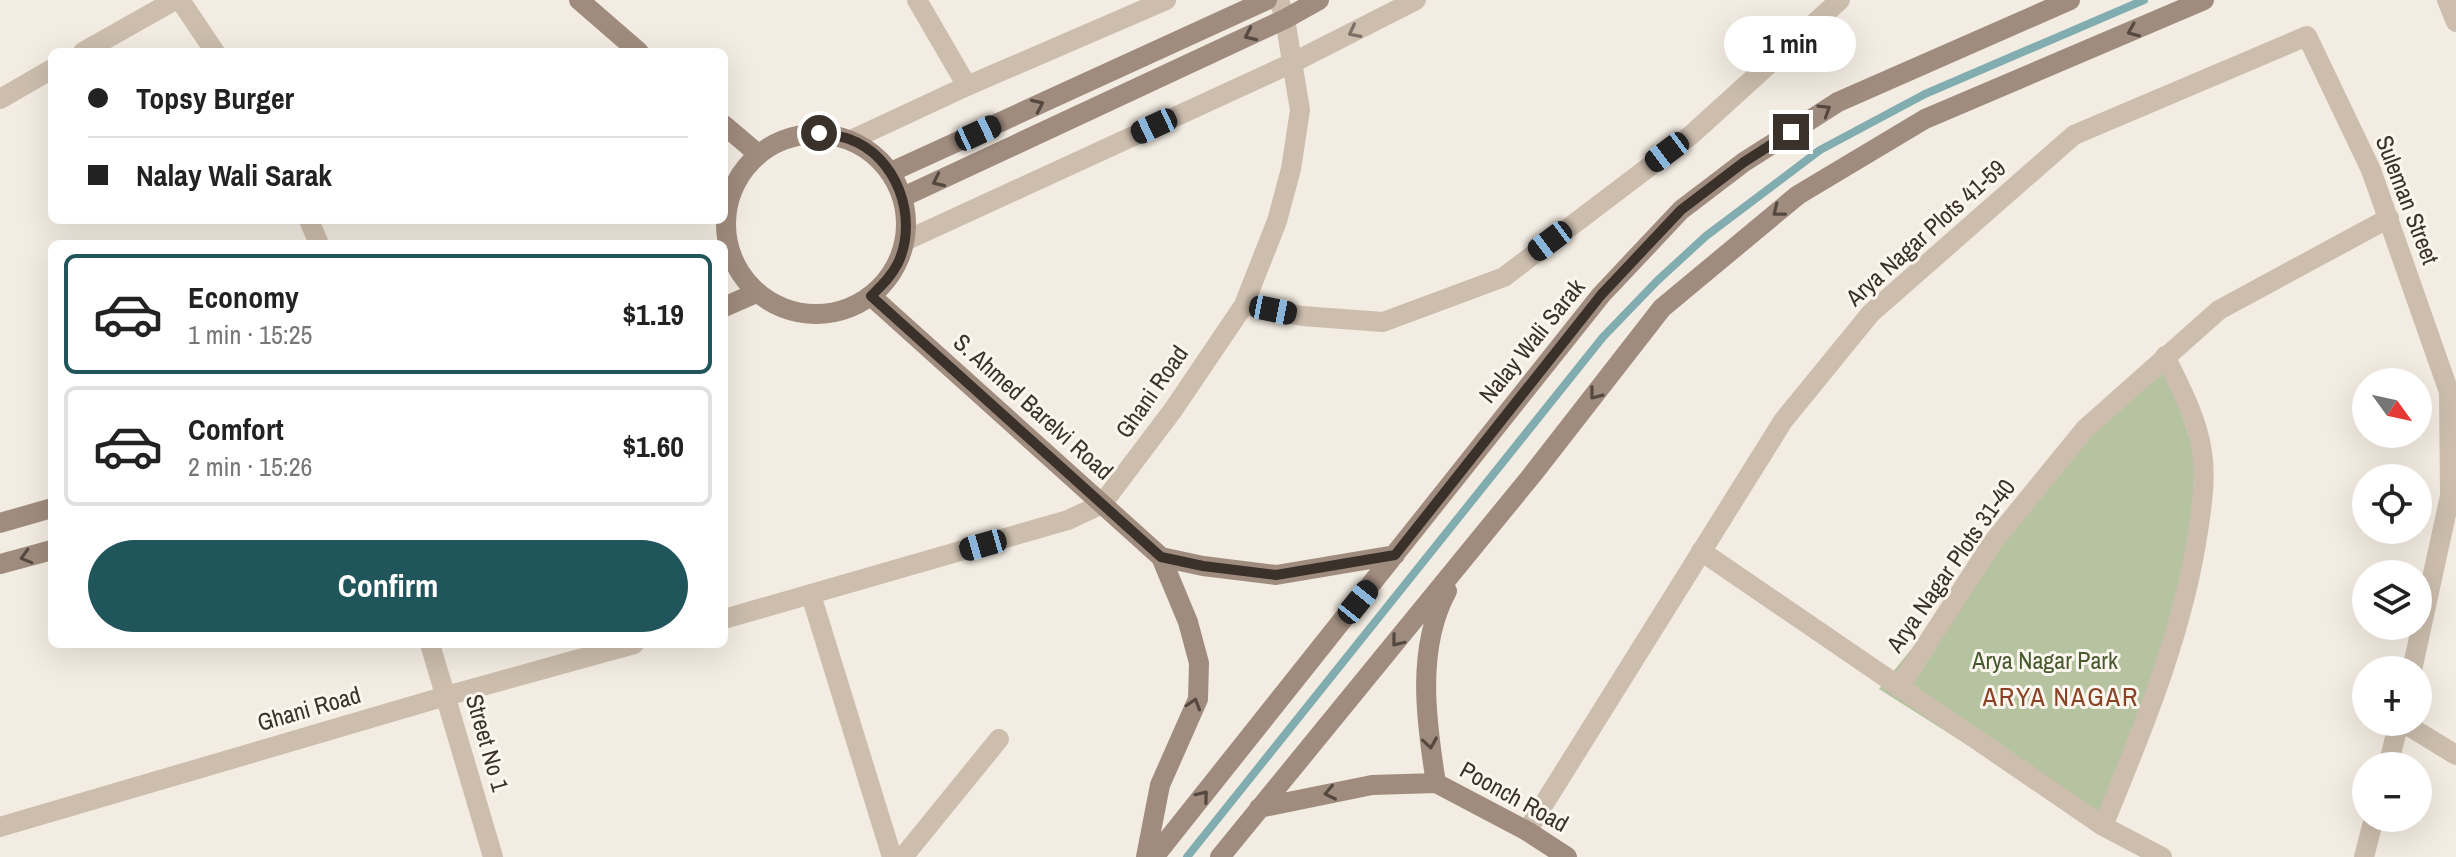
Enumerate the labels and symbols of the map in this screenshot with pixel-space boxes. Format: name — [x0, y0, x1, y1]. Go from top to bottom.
callout: 1 min — [1725, 16, 1857, 72]
one-way arrow — [2127, 21, 2141, 37]
one-way arrow — [1348, 22, 1363, 37]
one-way arrow — [1243, 25, 1258, 41]
one-way arrow — [1030, 99, 1044, 115]
car — [1127, 105, 1181, 147]
one-way arrow — [1816, 105, 1831, 120]
car — [951, 112, 1005, 154]
route end — [1773, 114, 1809, 150]
route start — [801, 115, 837, 151]
car — [1641, 128, 1693, 176]
street label: Suleman Street — [2369, 131, 2447, 269]
street label: Arya Nagar Plots 41-59 — [1838, 152, 2012, 313]
one-way arrow — [932, 171, 946, 187]
one-way arrow — [1772, 202, 1787, 216]
car — [1524, 217, 1576, 265]
street label: Nalay Wali Sarak — [1471, 271, 1591, 409]
car — [1247, 294, 1299, 326]
street label: S. Ahmed Barelvi Road — [947, 326, 1120, 487]
street label: Ghani Road — [1108, 339, 1195, 444]
north arrow — [2352, 368, 2432, 448]
one-way arrow — [1590, 385, 1604, 400]
street label: Arya Nagar Plots 31-40 — [1878, 472, 2022, 659]
car — [957, 527, 1009, 563]
one-way arrow — [20, 548, 33, 564]
car — [1334, 576, 1382, 628]
one-way arrow — [1392, 632, 1407, 646]
park label: Arya Nagar Park — [1971, 644, 2118, 676]
street label: Ghani Road — [253, 678, 364, 738]
district label: ARYA NAGAR — [1982, 679, 2139, 714]
street label: Street No 1 — [459, 690, 517, 795]
one-way arrow — [1185, 697, 1201, 711]
one-way arrow — [1421, 737, 1438, 750]
street label: Poonch Road — [1455, 753, 1574, 839]
one-way arrow — [1324, 784, 1338, 801]
one-way arrow — [1193, 791, 1208, 805]

